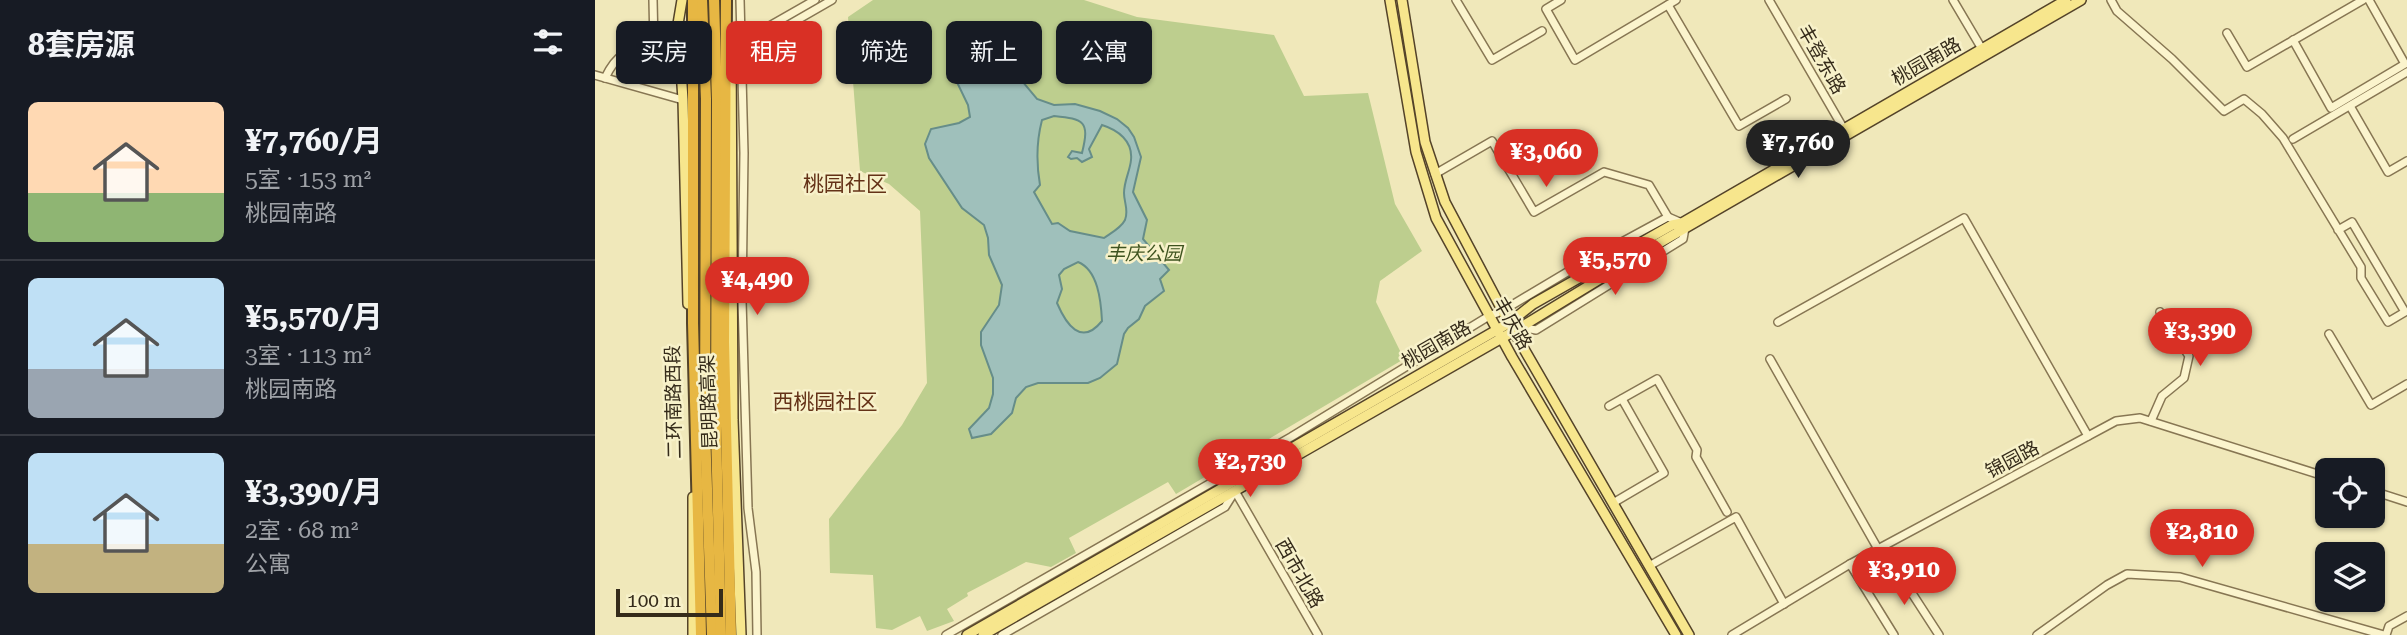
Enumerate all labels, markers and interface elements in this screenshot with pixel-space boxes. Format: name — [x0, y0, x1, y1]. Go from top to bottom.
chip: 买房 — [616, 21, 712, 84]
chip: 租房 — [726, 21, 822, 84]
chip: 筛选 — [836, 21, 932, 84]
chip: 新上 — [946, 21, 1042, 84]
chip: 公寓 — [1056, 21, 1152, 84]
street label: 丰登东路 — [1793, 21, 1851, 98]
icon: filters — [529, 23, 567, 61]
text: 8套房源 — [28, 27, 135, 62]
street label: 桃园南路 — [1888, 32, 1965, 90]
pin: ¥7,760 — [1741, 120, 1855, 180]
text: ¥7,760/月 — [245, 123, 383, 158]
text: ¥7,760 — [1762, 129, 1834, 156]
icon: home — [84, 130, 168, 214]
pin: ¥3,060 — [1489, 130, 1603, 189]
text: ¥3,060 — [1510, 138, 1582, 165]
text: 5室 · 153 m² — [245, 166, 371, 193]
district label: 桃园社区 — [803, 172, 887, 196]
text: 桃园南路 — [245, 200, 337, 227]
pin: ¥5,570 — [1558, 238, 1672, 297]
park label: 丰庆公园 — [1106, 242, 1185, 265]
text: ¥5,570 — [1579, 246, 1651, 273]
pin: ¥4,490 — [700, 258, 814, 317]
text: ¥4,490 — [721, 266, 793, 293]
street label: 丰庆路 — [1488, 293, 1537, 354]
text: ¥5,570/月 — [245, 299, 383, 334]
icon: home — [84, 306, 168, 390]
pin: ¥3,390 — [2143, 308, 2257, 368]
street label: 桃园南路 — [1398, 315, 1475, 373]
text: ¥3,390 — [2164, 317, 2236, 344]
text: 3室 · 113 m² — [245, 342, 371, 369]
street label: 二环南路西段 — [661, 345, 686, 459]
street label: 昆明路高架 — [695, 354, 722, 450]
text: 桃园南路 — [245, 376, 337, 403]
district label: 西桃园社区 — [773, 390, 878, 414]
street label: 锦园路 — [1982, 436, 2043, 483]
pin: ¥2,730 — [1193, 440, 1307, 499]
text: ¥2,730 — [1214, 448, 1286, 475]
map controls — [2315, 458, 2385, 612]
button: locate — [2315, 458, 2385, 528]
text: ¥3,390/月 — [245, 474, 383, 509]
icon: home — [84, 481, 168, 565]
pin: ¥2,810 — [2145, 510, 2259, 569]
text: 2室 · 68 m² — [245, 517, 358, 544]
text: ¥2,810 — [2166, 518, 2238, 545]
street label: 西市北路 — [1271, 535, 1329, 612]
button: layers — [2315, 542, 2385, 612]
pin: ¥3,910 — [1847, 548, 1961, 607]
text: 公寓 — [245, 551, 291, 578]
text: ¥3,910 — [1868, 556, 1940, 583]
scale bar — [616, 586, 723, 618]
text: 100 m — [627, 589, 681, 612]

